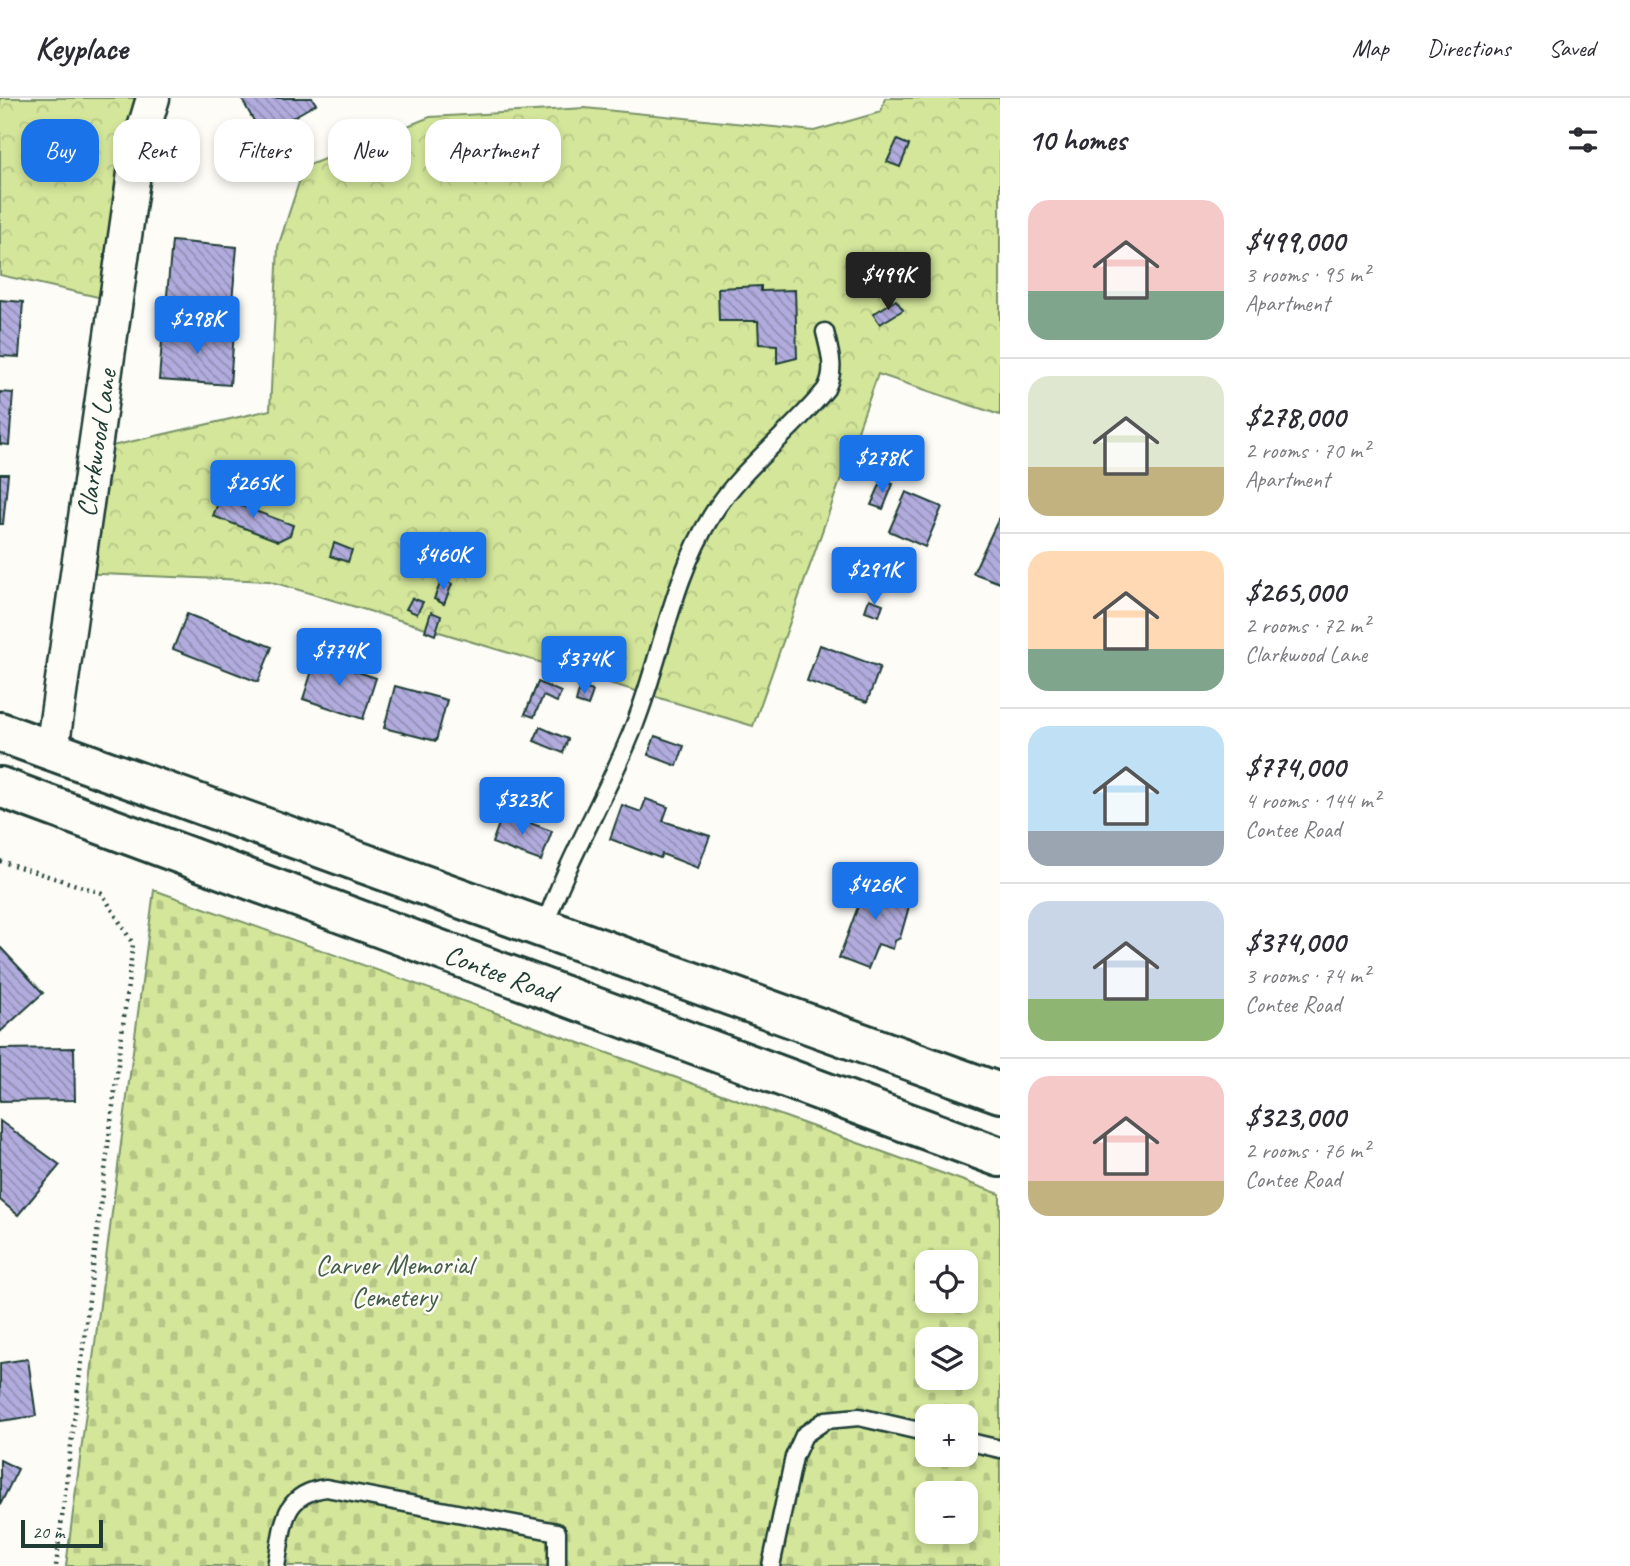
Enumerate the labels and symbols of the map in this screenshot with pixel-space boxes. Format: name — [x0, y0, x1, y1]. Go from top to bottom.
pin: $499K — [839, 252, 937, 312]
pin: $298K — [148, 296, 246, 356]
street label: Clarkwood Lane — [68, 365, 124, 519]
pin: $278K — [833, 436, 931, 495]
pin: $265K — [204, 460, 302, 520]
pin: $460K — [394, 532, 492, 592]
pin: $291K — [825, 547, 923, 607]
pin: $774K — [290, 628, 388, 688]
pin: $374K — [535, 636, 633, 696]
pin: $323K — [473, 778, 571, 837]
pin: $426K — [826, 862, 924, 922]
street label: Contee Road — [440, 936, 565, 1011]
park label: Carver Memorial Cemetery — [315, 1247, 478, 1314]
scale bar — [21, 1517, 103, 1549]

